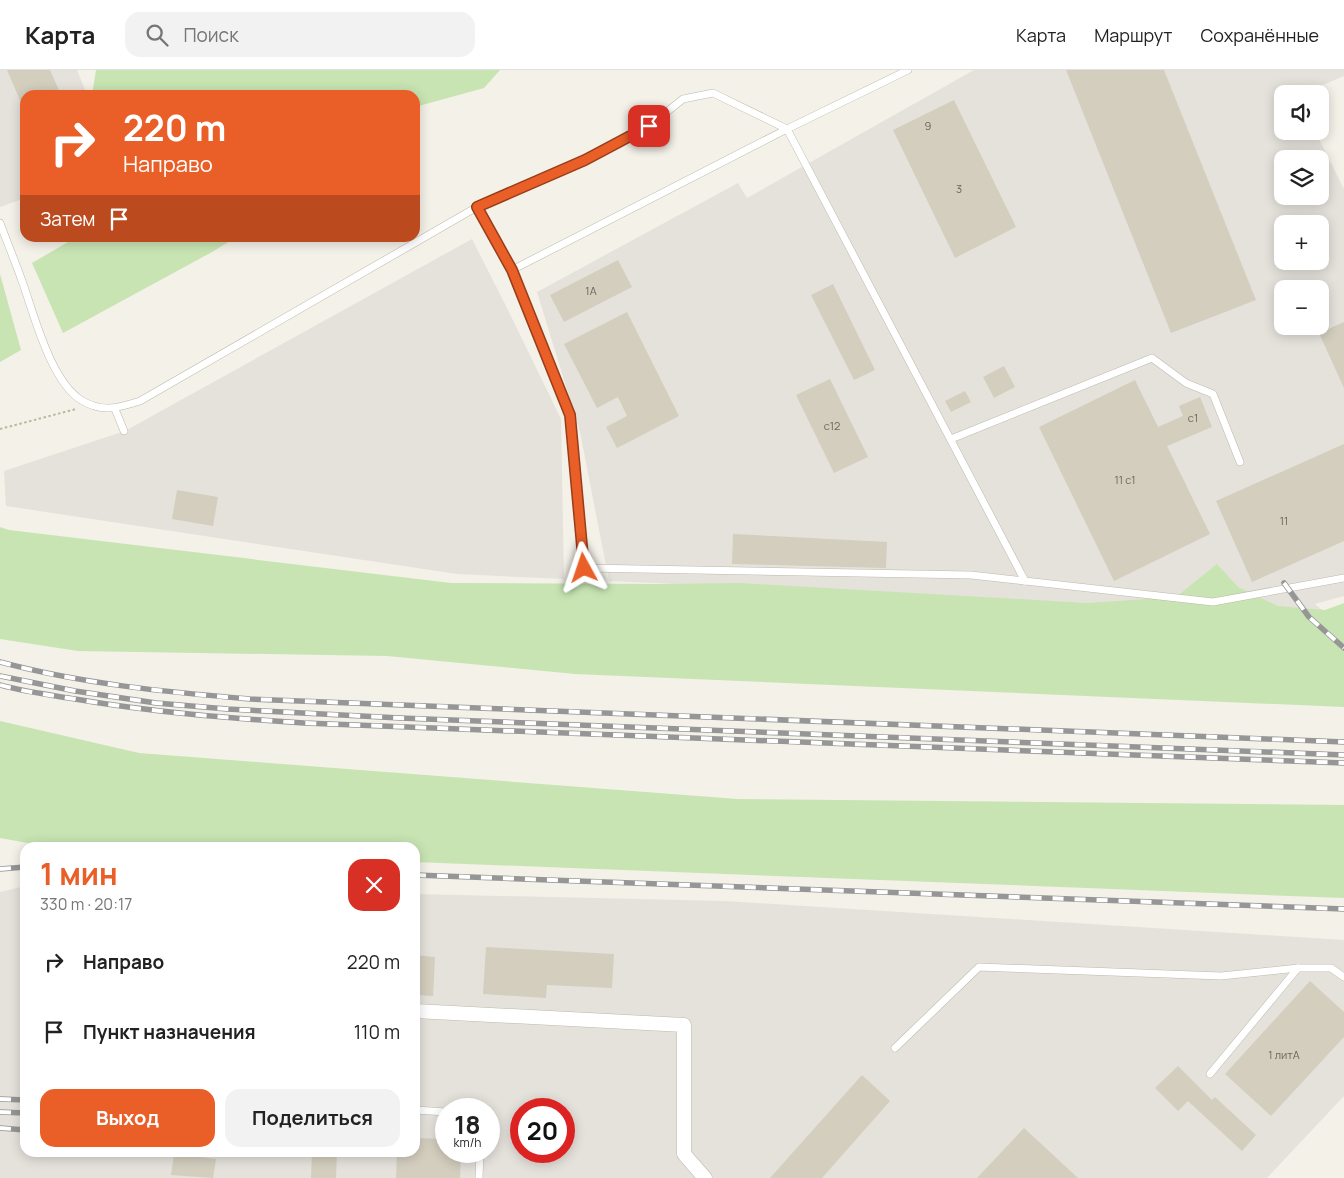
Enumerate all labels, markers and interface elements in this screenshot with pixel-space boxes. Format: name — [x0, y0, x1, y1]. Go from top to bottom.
search box — [125, 12, 475, 57]
text: Карта — [25, 18, 95, 51]
icon: search — [143, 21, 171, 49]
text: Поиск — [183, 22, 239, 48]
text: Карта — [1016, 23, 1066, 47]
text: Маршрут — [1094, 23, 1172, 47]
text: Сохранённые — [1200, 23, 1319, 47]
map controls — [1274, 85, 1329, 335]
button: sound — [1274, 85, 1329, 140]
text: 220 m — [123, 104, 226, 152]
pin — [628, 105, 670, 147]
icon: right — [40, 110, 105, 175]
icon: arrive — [635, 112, 663, 140]
house number: 9 — [925, 118, 932, 133]
text: Направо — [123, 149, 213, 179]
button: layers — [1274, 150, 1329, 205]
house number: 3 — [956, 181, 962, 196]
icon: arrive — [105, 205, 133, 233]
text: Затем — [40, 206, 95, 232]
button: + — [1274, 215, 1329, 270]
button: − — [1274, 280, 1329, 335]
house number: 1А — [585, 283, 597, 298]
house number: с1 — [1188, 410, 1198, 425]
house number: с12 — [824, 418, 840, 433]
house number: 11 с1 — [1114, 472, 1136, 487]
house number: 11 — [1280, 513, 1288, 528]
position arrow — [557, 541, 609, 593]
text: 1 мин — [40, 853, 118, 894]
button: close — [348, 859, 400, 911]
text: 330 m · 20:17 — [40, 893, 132, 915]
icon: right — [40, 948, 68, 976]
text: Направо — [83, 949, 164, 975]
text: 220 m — [347, 949, 400, 975]
icon: arrive — [40, 1018, 68, 1046]
text: Пункт назначения — [83, 1019, 256, 1045]
text: 110 m — [354, 1019, 400, 1045]
house number: 1 литА — [1268, 1047, 1300, 1062]
button: Выход — [40, 1089, 215, 1147]
button: Поделиться — [225, 1089, 400, 1147]
speed limit sign: 20 — [510, 1098, 575, 1163]
text: 18 — [454, 1107, 481, 1142]
text: km/h — [454, 1134, 481, 1151]

